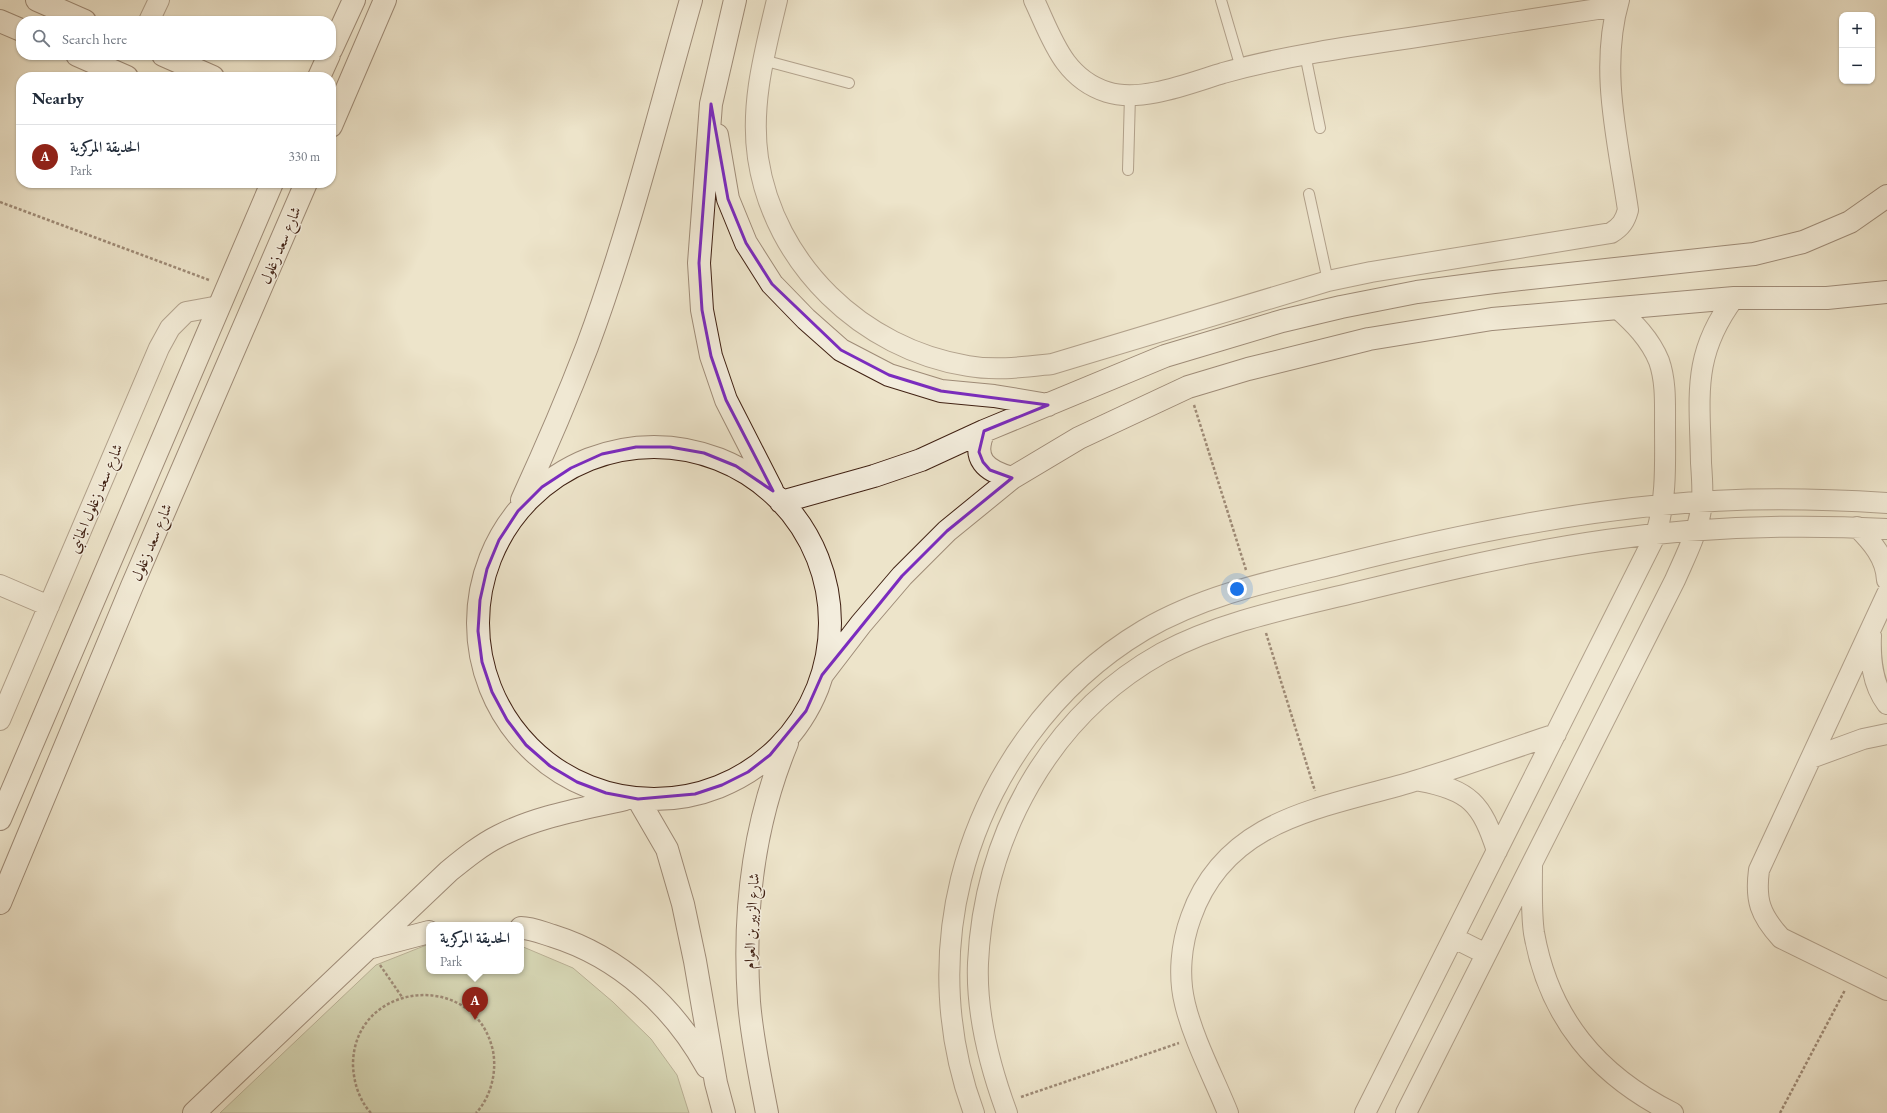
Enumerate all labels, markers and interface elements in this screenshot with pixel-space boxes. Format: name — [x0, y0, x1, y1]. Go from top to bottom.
map controls — [1839, 12, 1875, 84]
button: + — [1839, 12, 1875, 48]
search box — [16, 16, 336, 60]
icon: search — [30, 27, 52, 49]
text: Search here — [62, 29, 127, 48]
button: − — [1839, 48, 1875, 84]
text: Nearby — [32, 87, 84, 109]
text: الحديقة المركزية — [70, 137, 140, 156]
text: A — [40, 148, 50, 165]
text: 330 m — [289, 148, 320, 165]
text: Park — [70, 162, 92, 179]
street label: شارع سعد زغلول — [255, 203, 309, 288]
street label: شارع سعد زغلول الجانبى — [63, 440, 130, 557]
street label: شارع سعد زغلول — [126, 500, 180, 585]
your location — [1227, 579, 1247, 599]
street label: شارع الزبير بن العوام — [739, 873, 767, 970]
popup — [426, 922, 524, 974]
text: الحديقة المركزية — [440, 928, 510, 947]
text: Park — [440, 953, 462, 970]
pin: A — [462, 987, 488, 1020]

